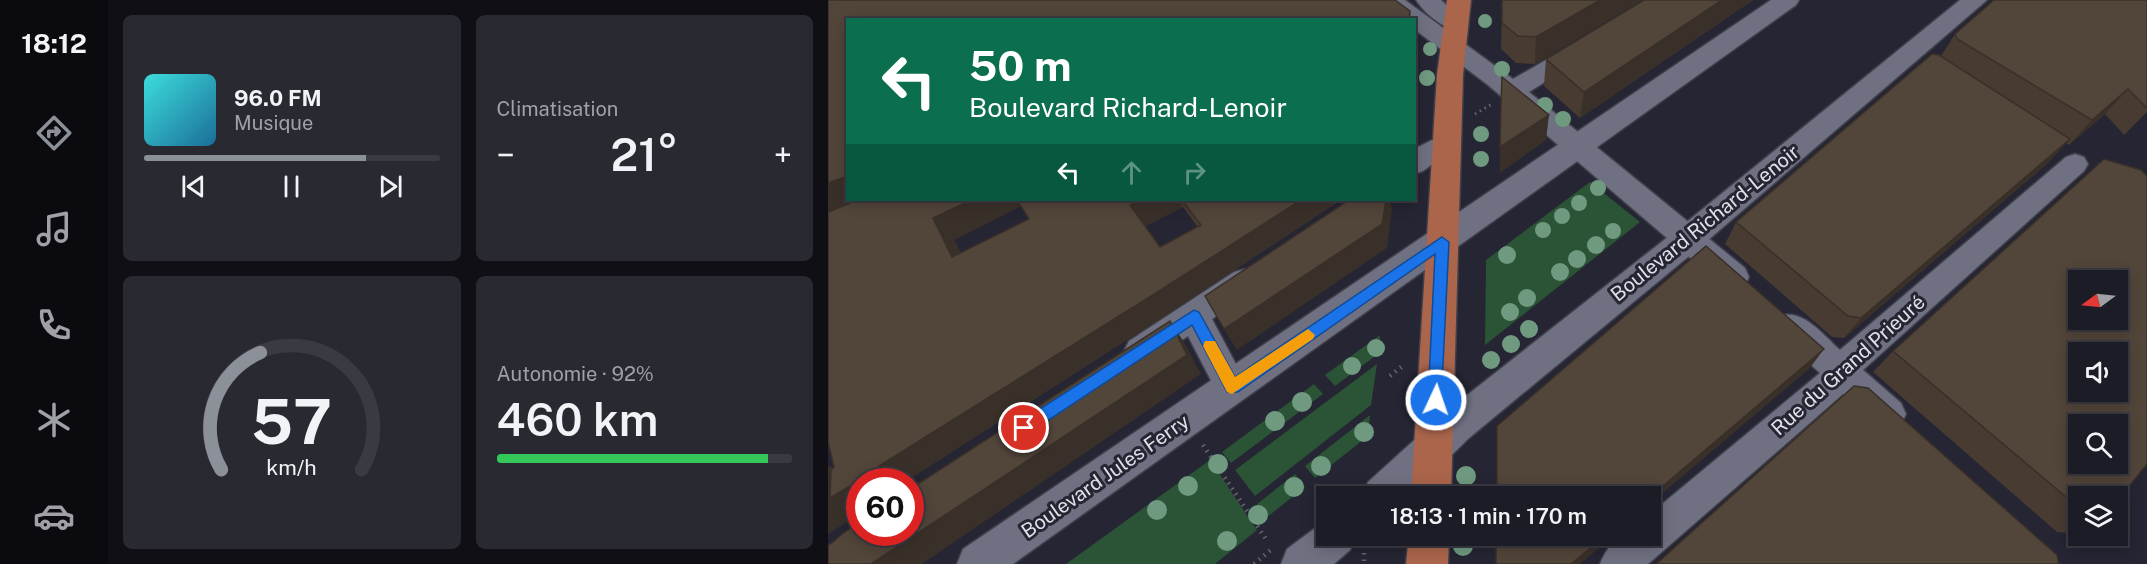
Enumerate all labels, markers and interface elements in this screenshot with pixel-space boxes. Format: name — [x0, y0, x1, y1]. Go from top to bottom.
text: 18:12 — [21, 27, 87, 59]
text: 50 m — [969, 41, 1072, 90]
icon: left — [870, 42, 948, 120]
text: 96.0 FM — [234, 85, 322, 111]
text: Boulevard Richard-Lenoir — [969, 91, 1287, 123]
text: Climatisation — [497, 97, 618, 121]
text: Musique — [234, 111, 313, 135]
icon: directions — [33, 112, 75, 154]
text: 21° — [610, 128, 678, 181]
text: − — [497, 136, 515, 174]
text: + — [774, 136, 792, 174]
street label: Boulevard Richard-Lenoir — [1606, 139, 1804, 306]
icon: left — [1052, 156, 1085, 189]
icon: ahead — [1115, 156, 1148, 189]
icon: right — [1178, 156, 1211, 189]
icon: previous — [177, 170, 210, 203]
icon: pause — [275, 170, 308, 203]
icon: next — [374, 170, 407, 203]
icon: music — [33, 208, 75, 250]
north arrow — [2068, 270, 2128, 330]
map controls — [2068, 270, 2128, 546]
street label: Rue du Grand Prieuré — [1766, 290, 1930, 440]
icon: phone — [33, 304, 75, 346]
button: sound — [2068, 342, 2128, 402]
text: Autonomie · 92% — [497, 362, 654, 386]
position arrow — [1404, 368, 1468, 432]
text: 57 — [251, 385, 332, 458]
text: 460 km — [497, 393, 658, 446]
icon: climate — [33, 399, 75, 441]
pin — [998, 402, 1049, 453]
street label: Boulevard Jules Ferry — [1016, 409, 1194, 543]
icon: arrive — [1007, 411, 1040, 444]
button: search — [2068, 414, 2128, 474]
text: km/h — [267, 455, 317, 480]
speed limit sign: 60 — [846, 468, 924, 546]
button: layers — [2068, 486, 2128, 546]
icon: car — [33, 495, 75, 537]
text: 18:13 · 1 min · 170 m — [1390, 503, 1587, 529]

